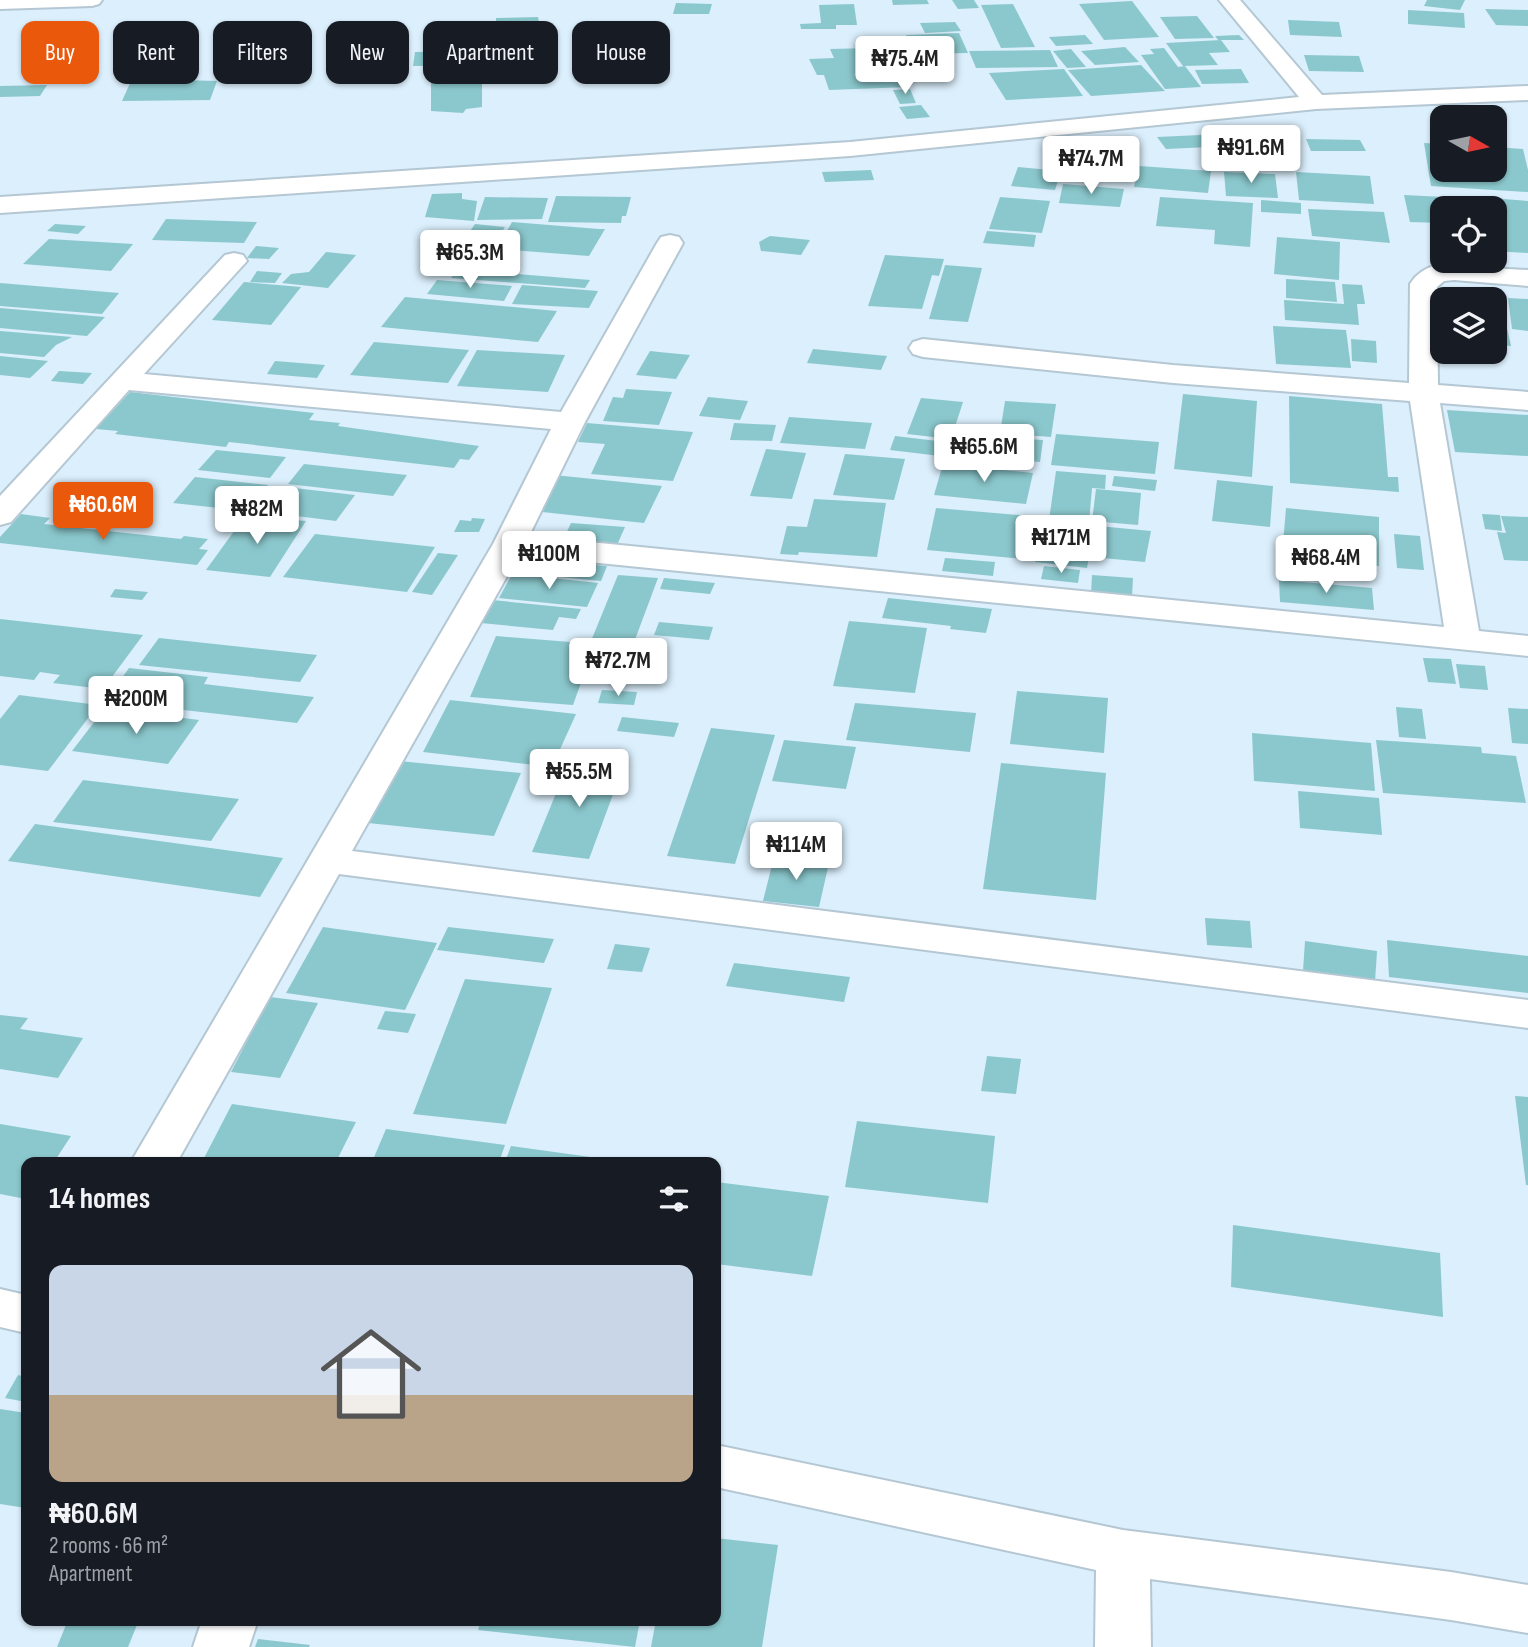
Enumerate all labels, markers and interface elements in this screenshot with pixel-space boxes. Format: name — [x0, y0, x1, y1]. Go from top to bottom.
chip: Buy — [21, 21, 99, 84]
chip: Rent — [113, 21, 199, 84]
chip: Filters — [213, 21, 312, 84]
chip: New — [326, 21, 409, 84]
chip: Apartment — [423, 21, 558, 84]
chip: House — [572, 21, 670, 84]
pin: ₦75.4M — [848, 36, 962, 96]
text: ₦75.4M — [871, 45, 939, 73]
north arrow — [1430, 105, 1507, 182]
map controls — [1430, 105, 1507, 364]
pin: ₦91.6M — [1194, 125, 1308, 185]
text: ₦91.6M — [1217, 134, 1285, 162]
pin: ₦74.7M — [1034, 136, 1148, 196]
text: ₦74.7M — [1059, 145, 1123, 173]
button: locate — [1430, 196, 1507, 273]
pin: ₦65.3M — [413, 230, 527, 290]
text: ₦65.3M — [436, 239, 504, 267]
button: layers — [1430, 287, 1507, 364]
pin: ₦65.6M — [927, 424, 1041, 484]
text: ₦65.6M — [950, 433, 1018, 461]
pin: ₦60.6M — [46, 482, 160, 542]
pin: ₦82M — [216, 486, 298, 546]
text: ₦60.6M — [69, 491, 137, 519]
text: ₦82M — [231, 495, 283, 523]
pin: ₦171M — [1012, 516, 1110, 575]
text: ₦171M — [1031, 524, 1091, 552]
pin: ₦100M — [500, 532, 598, 591]
pin: ₦68.4M — [1269, 536, 1383, 595]
text: ₦100M — [518, 540, 580, 568]
text: ₦68.4M — [1292, 544, 1360, 572]
pin: ₦72.7M — [561, 638, 675, 698]
text: ₦72.7M — [585, 647, 651, 675]
pin: ₦200M — [87, 676, 185, 736]
text: ₦200M — [104, 685, 168, 713]
pin: ₦55.5M — [522, 750, 636, 809]
text: ₦55.5M — [546, 758, 612, 786]
pin: ₦114M — [747, 822, 845, 882]
text: ₦114M — [766, 831, 826, 859]
icon: filters — [655, 1180, 693, 1218]
text: 14 homes — [49, 1181, 150, 1217]
icon: home — [308, 1311, 434, 1437]
text: ₦60.6M — [49, 1496, 138, 1532]
text: 2 rooms · 66 m² — [49, 1532, 168, 1560]
text: Apartment — [49, 1560, 133, 1588]

